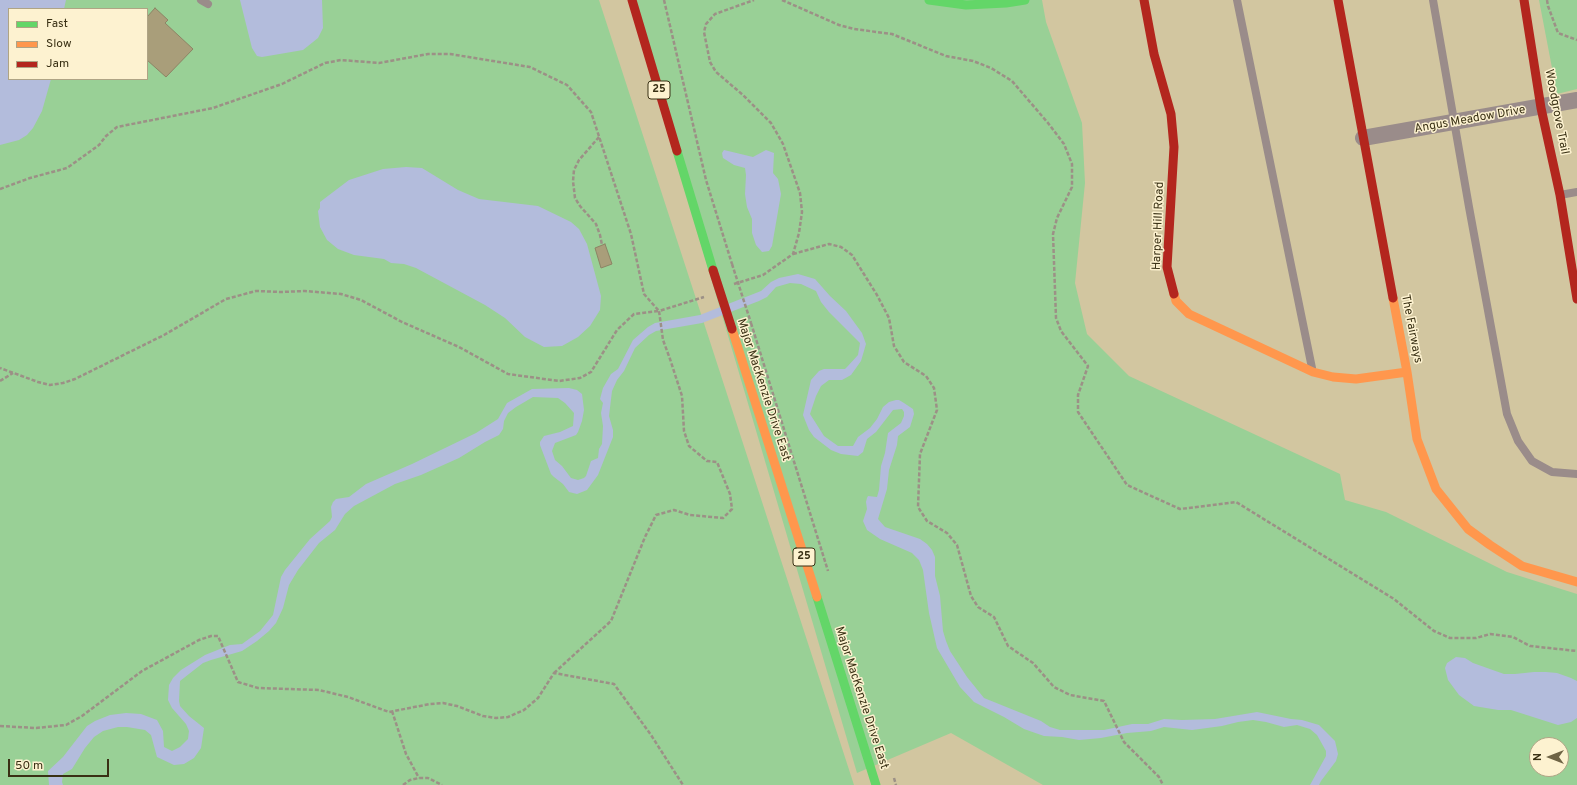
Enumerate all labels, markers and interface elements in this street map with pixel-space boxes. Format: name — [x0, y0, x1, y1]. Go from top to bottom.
legend — [8, 8, 148, 80]
text: Fast — [46, 16, 68, 32]
text: Slow — [46, 36, 72, 52]
text: Jam — [46, 56, 69, 72]
street label: Woodgrove Trail — [1541, 68, 1571, 156]
road number: 25 — [648, 81, 670, 99]
street label: Angus Meadow Drive — [1413, 103, 1527, 137]
street label: Harper Hill Road — [1150, 182, 1168, 270]
street label: The Fairways — [1397, 294, 1425, 364]
street label: Major MacKenzie Drive East — [733, 317, 793, 463]
road number: 25 — [793, 548, 815, 566]
street label: Major MacKenzie Drive East — [831, 625, 891, 771]
north arrow — [1529, 737, 1569, 777]
scale bar — [10, 751, 111, 777]
text: N — [1531, 753, 1545, 761]
text: 50 m — [15, 758, 43, 774]

